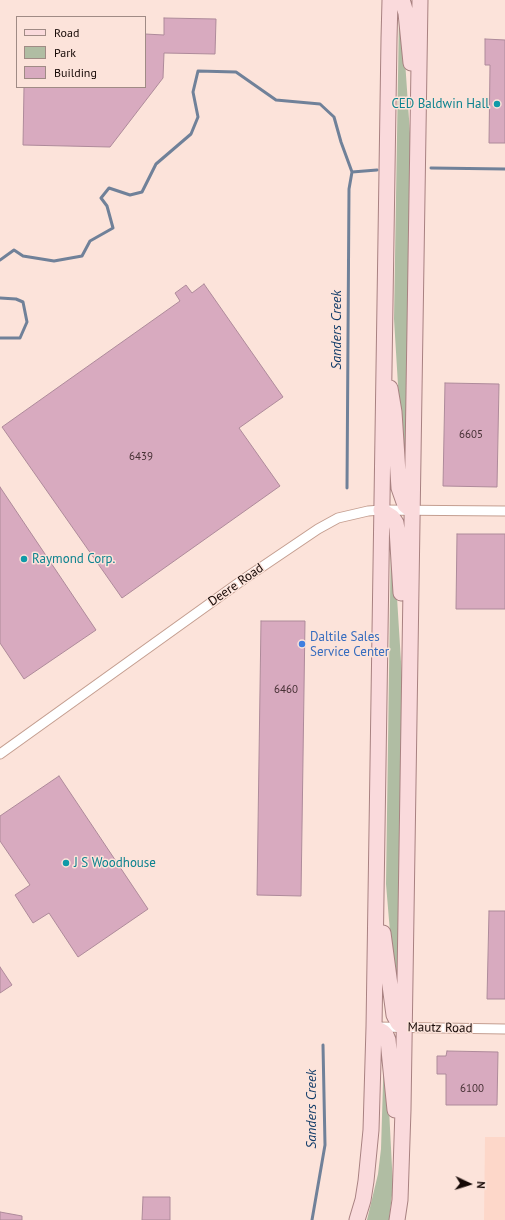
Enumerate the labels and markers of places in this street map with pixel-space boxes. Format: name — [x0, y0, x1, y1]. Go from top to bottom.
place label: CED Baldwin Hall — [391, 96, 489, 112]
marker: CED Baldwin Hall — [492, 99, 502, 109]
place label: Raymond Corp. — [32, 551, 115, 567]
marker: Raymond Corp. — [19, 554, 29, 564]
place label: Daltile Sales Service Center — [310, 629, 389, 660]
marker: Daltile Sales Service Center — [297, 639, 307, 649]
place label: J S Woodhouse — [74, 855, 156, 871]
marker: J S Woodhouse — [61, 858, 71, 868]

